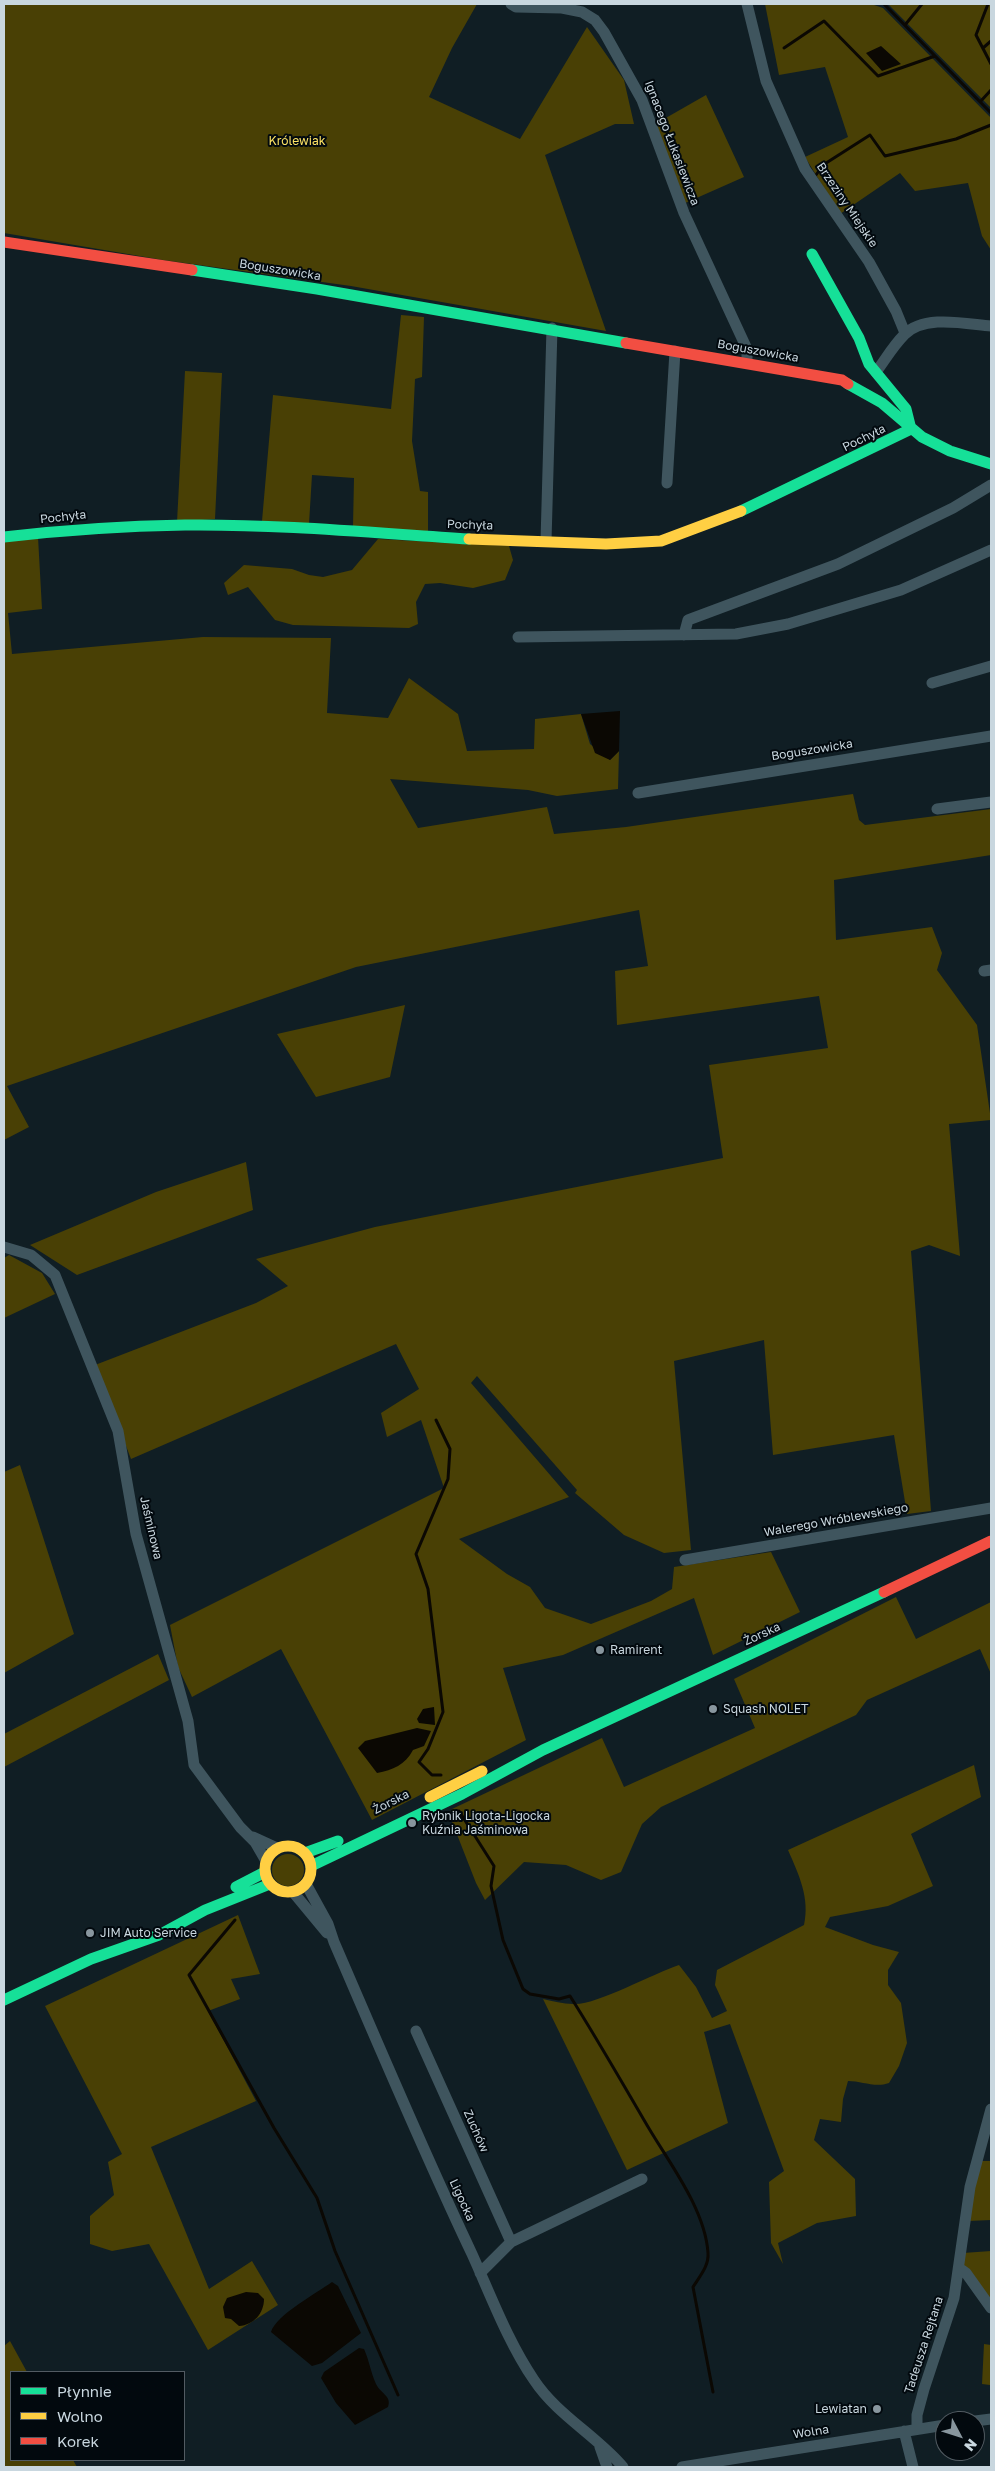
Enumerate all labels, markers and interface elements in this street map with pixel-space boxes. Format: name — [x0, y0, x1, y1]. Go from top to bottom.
street label: Ignacego Łukasiewicza — [641, 78, 703, 208]
park label: Królewiak — [268, 134, 326, 148]
street label: Brzeziny Miejskie — [813, 160, 881, 250]
street label: Boguszowicka — [238, 256, 322, 284]
street label: Boguszowicka — [716, 337, 800, 365]
street label: Pochyła — [840, 421, 888, 455]
street label: Pochyła — [39, 507, 87, 527]
street label: Pochyła — [447, 517, 493, 533]
street label: Boguszowicka — [770, 736, 854, 764]
street label: Jaśminowa — [137, 1495, 165, 1561]
street label: Walerego Wróblewskiego — [763, 1500, 909, 1540]
street label: Żorska — [741, 1619, 783, 1649]
place label: Ramirent — [610, 1643, 662, 1657]
marker: Ramirent — [594, 1644, 606, 1656]
place label: Squash NOLET — [723, 1702, 809, 1716]
marker: Squash NOLET — [707, 1703, 719, 1715]
street label: Żorska — [371, 1787, 411, 1817]
place label: Rybnik Ligota-Ligocka Kuźnia Jaśminowa — [422, 1809, 550, 1837]
marker: Rybnik Ligota-Ligocka Kuźnia Jaśminowa — [406, 1817, 418, 1829]
place label: JIM Auto Service — [100, 1926, 197, 1940]
marker: JIM Auto Service — [84, 1927, 96, 1939]
street label: Zuchów — [460, 2108, 492, 2154]
street label: Ligocka — [446, 2177, 478, 2223]
street label: Tadeusza Rejtana — [902, 2295, 946, 2395]
legend — [10, 2371, 185, 2461]
text: Płynnie — [57, 2382, 112, 2400]
place label: Lewiatan — [815, 2402, 867, 2416]
marker: Lewiatan — [871, 2403, 883, 2415]
text: Wolno — [57, 2407, 103, 2425]
north arrow — [935, 2411, 985, 2461]
street label: Wolna — [792, 2422, 830, 2442]
text: Korek — [57, 2432, 99, 2450]
text: N — [961, 2436, 981, 2455]

